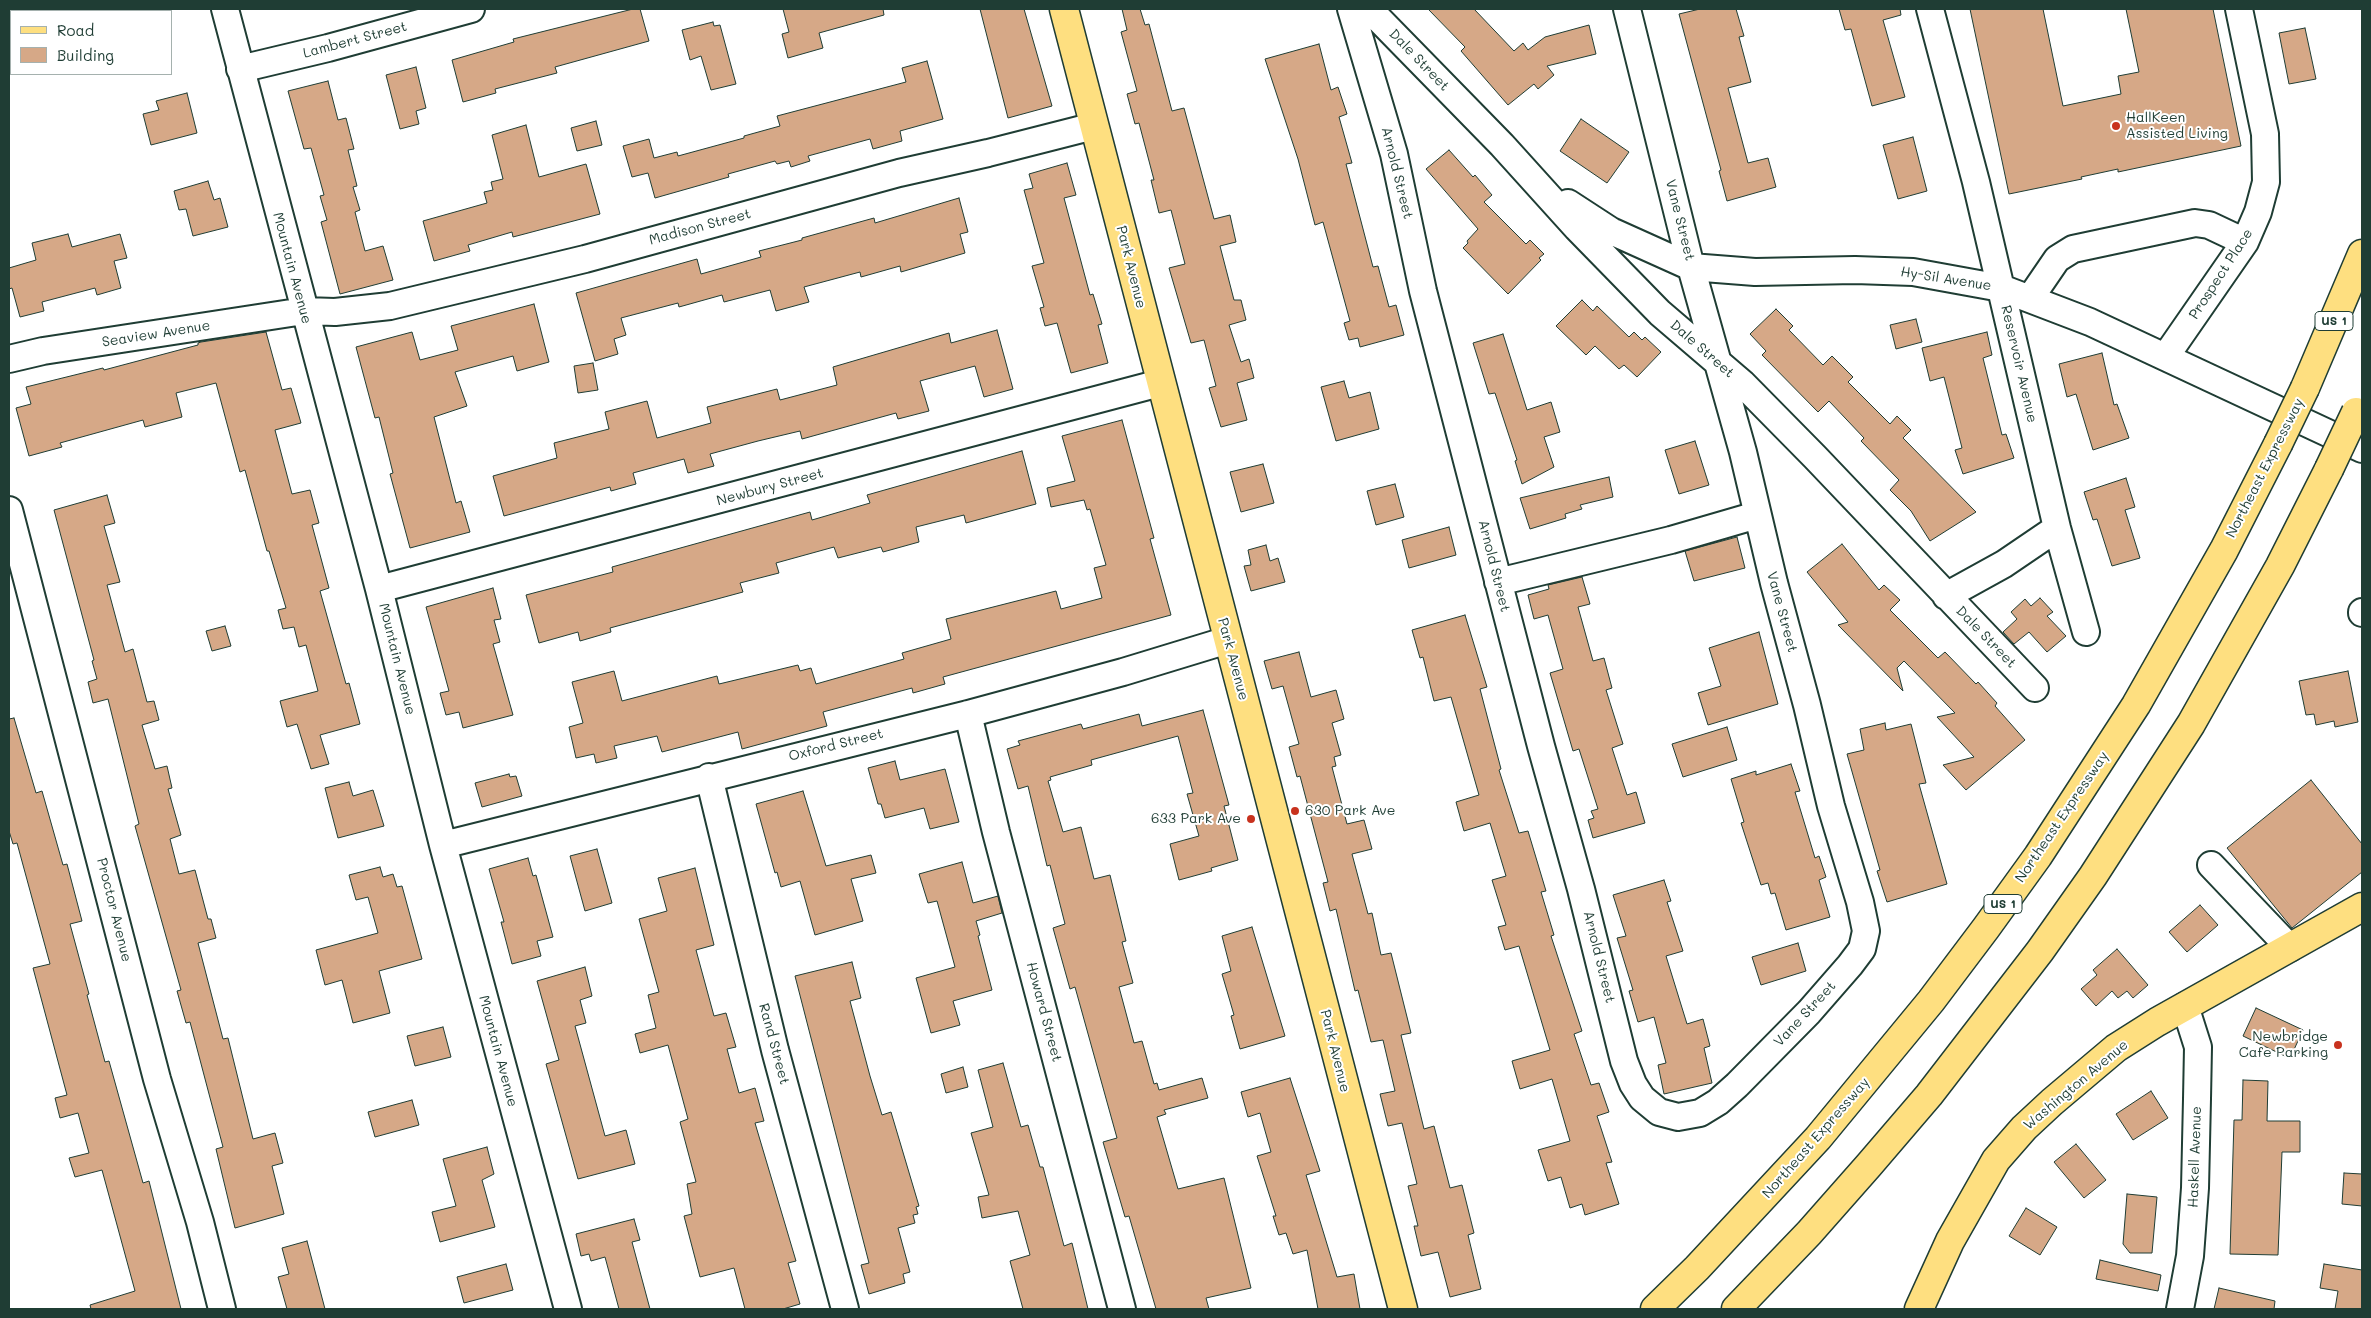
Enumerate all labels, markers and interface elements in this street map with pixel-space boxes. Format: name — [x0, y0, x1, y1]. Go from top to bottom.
legend — [10, 10, 172, 75]
street label: Lambert Street — [301, 18, 409, 62]
text: Road — [57, 20, 94, 40]
street label: Dale Street — [1385, 26, 1453, 94]
text: Building — [57, 45, 114, 65]
place label: HallKeen Assisted Living — [2126, 110, 2228, 142]
marker: HallKeen Assisted Living — [2110, 120, 2122, 132]
street label: Arnold Street — [1377, 125, 1417, 221]
street label: Vane Street — [1662, 178, 1698, 262]
street label: Madison Street — [647, 205, 753, 249]
street label: Mountain Avenue — [269, 210, 315, 326]
street label: Park Avenue — [1113, 224, 1149, 310]
street label: Prospect Place — [2185, 226, 2257, 322]
street label: Hy-Sil Avenue — [1899, 264, 1993, 294]
street label: Reservoir Avenue — [1997, 304, 2041, 424]
road number: US 1 — [2315, 312, 2353, 331]
street label: Seaview Avenue — [101, 317, 211, 351]
street label: Dale Street — [1666, 317, 1738, 381]
street label: Northeast Expressway — [2222, 395, 2308, 541]
street label: Newbury Street — [715, 465, 825, 509]
street label: Arnold Street — [1474, 518, 1514, 614]
street label: Vane Street — [1763, 570, 1801, 654]
street label: Mountain Avenue — [375, 601, 419, 717]
street label: Dale Street — [1952, 603, 2020, 671]
street label: Park Avenue — [1214, 616, 1252, 702]
street label: Oxford Street — [787, 725, 885, 765]
street label: Northeast Expressway — [2012, 748, 2112, 886]
place label: 630 Park Ave — [1305, 803, 1395, 819]
marker: 630 Park Ave — [1289, 805, 1301, 817]
place label: 633 Park Ave — [1151, 811, 1241, 827]
marker: 633 Park Ave — [1245, 813, 1257, 825]
street label: Proctor Avenue — [93, 856, 135, 964]
road number: US 1 — [1984, 894, 2022, 914]
street label: Arnold Street — [1579, 909, 1619, 1005]
street label: Howard Street — [1023, 960, 1065, 1064]
street label: Vane Street — [1770, 978, 1840, 1050]
street label: Mountain Avenue — [475, 993, 521, 1109]
street label: Rand Street — [755, 1002, 793, 1086]
street label: Park Avenue — [1317, 1008, 1353, 1094]
place label: Newbridge Cafe Parking — [2239, 1029, 2328, 1062]
street label: Washington Avenue — [2020, 1036, 2132, 1134]
marker: Newbridge Cafe Parking — [2332, 1039, 2344, 1051]
street label: Northeast Expressway — [1759, 1074, 1873, 1202]
street label: Haskell Avenue — [2185, 1106, 2205, 1208]

